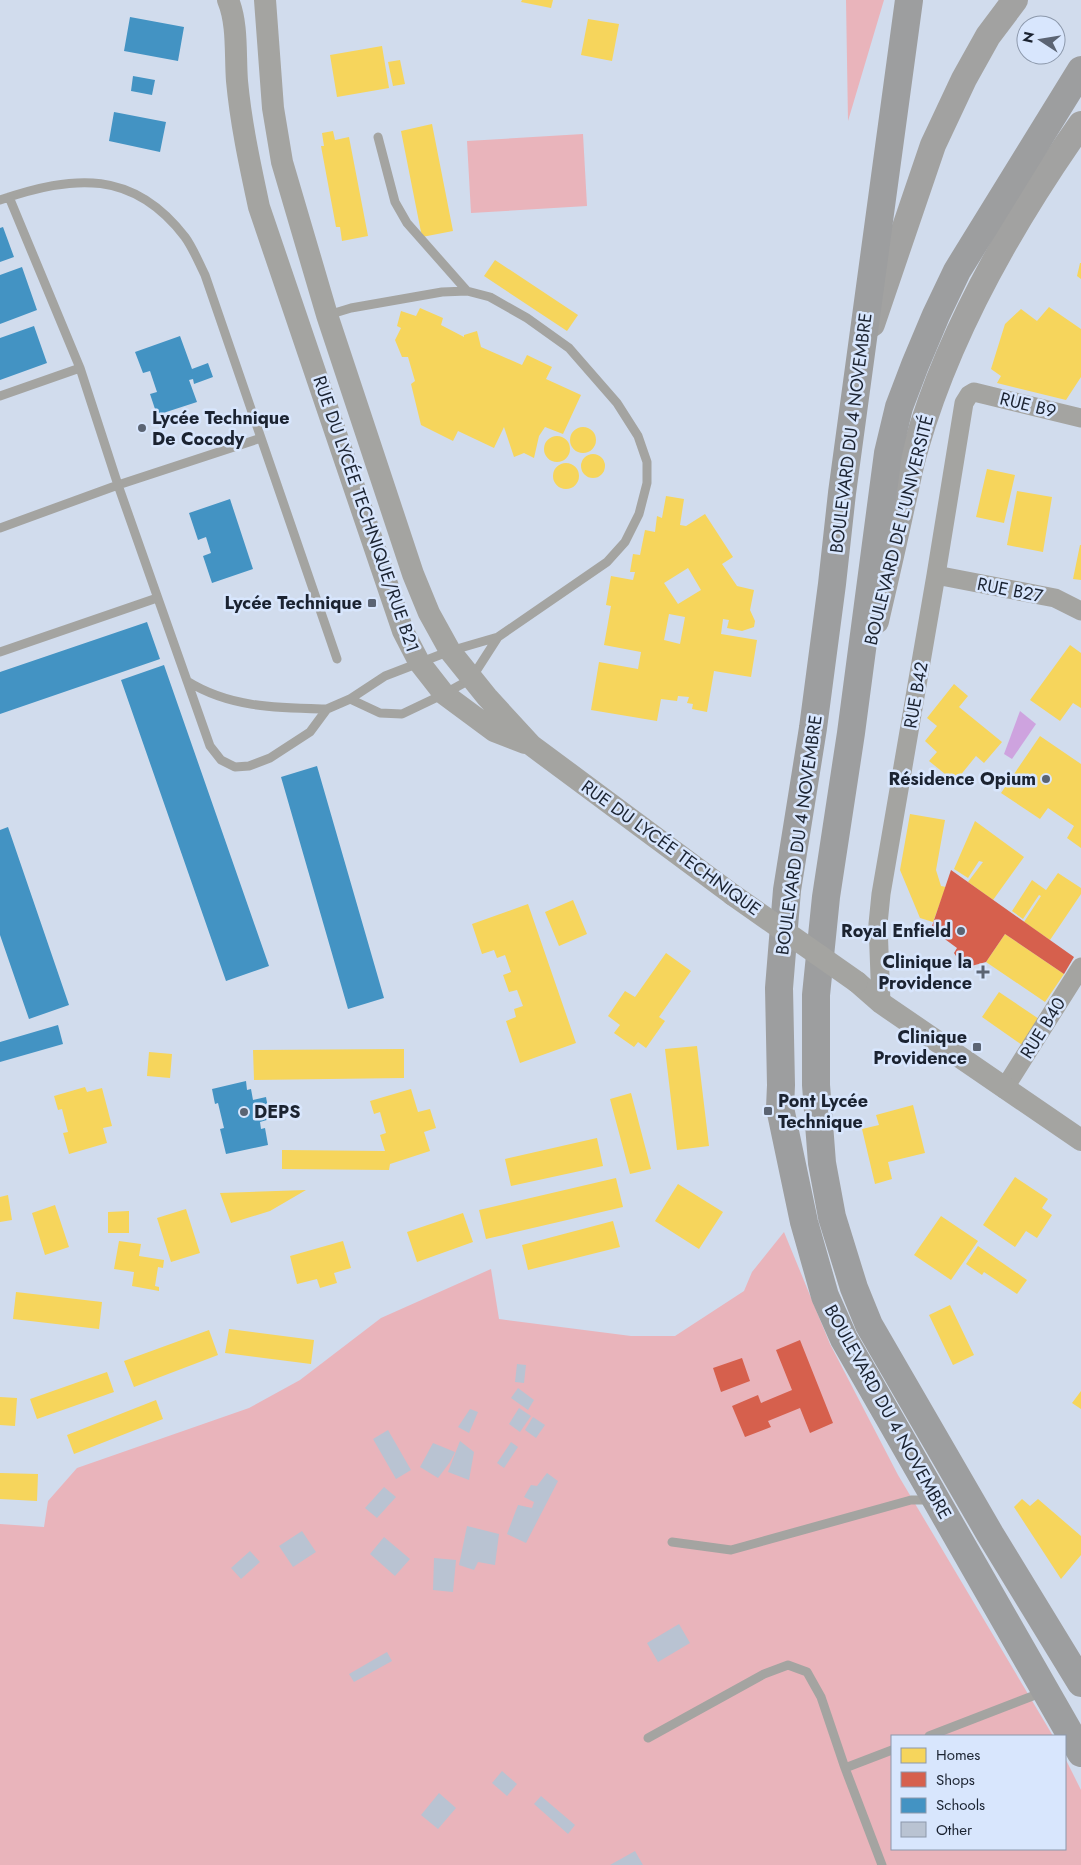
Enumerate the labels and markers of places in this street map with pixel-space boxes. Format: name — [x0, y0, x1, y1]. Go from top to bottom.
place label: Lycée Technique De Cocody — [152, 405, 289, 452]
marker: Lycée Technique De Cocody — [136, 422, 148, 434]
place label: Lycée Technique — [225, 590, 362, 616]
marker: Lycée Technique — [366, 597, 378, 609]
place label: Résidence Opium — [889, 766, 1036, 792]
marker: Résidence Opium — [1040, 773, 1052, 785]
place label: Royal Enfield — [841, 918, 951, 944]
marker: Royal Enfield — [955, 925, 967, 937]
place label: Clinique la Providence — [878, 949, 972, 996]
marker: Clinique la Providence — [976, 965, 990, 979]
place label: Clinique Providence — [873, 1024, 967, 1071]
marker: Clinique Providence — [971, 1041, 983, 1053]
place label: Pont Lycée Technique — [778, 1088, 868, 1135]
place label: DEPS — [254, 1099, 301, 1125]
marker: Pont Lycée Technique — [762, 1105, 774, 1117]
marker: DEPS — [238, 1106, 250, 1118]

